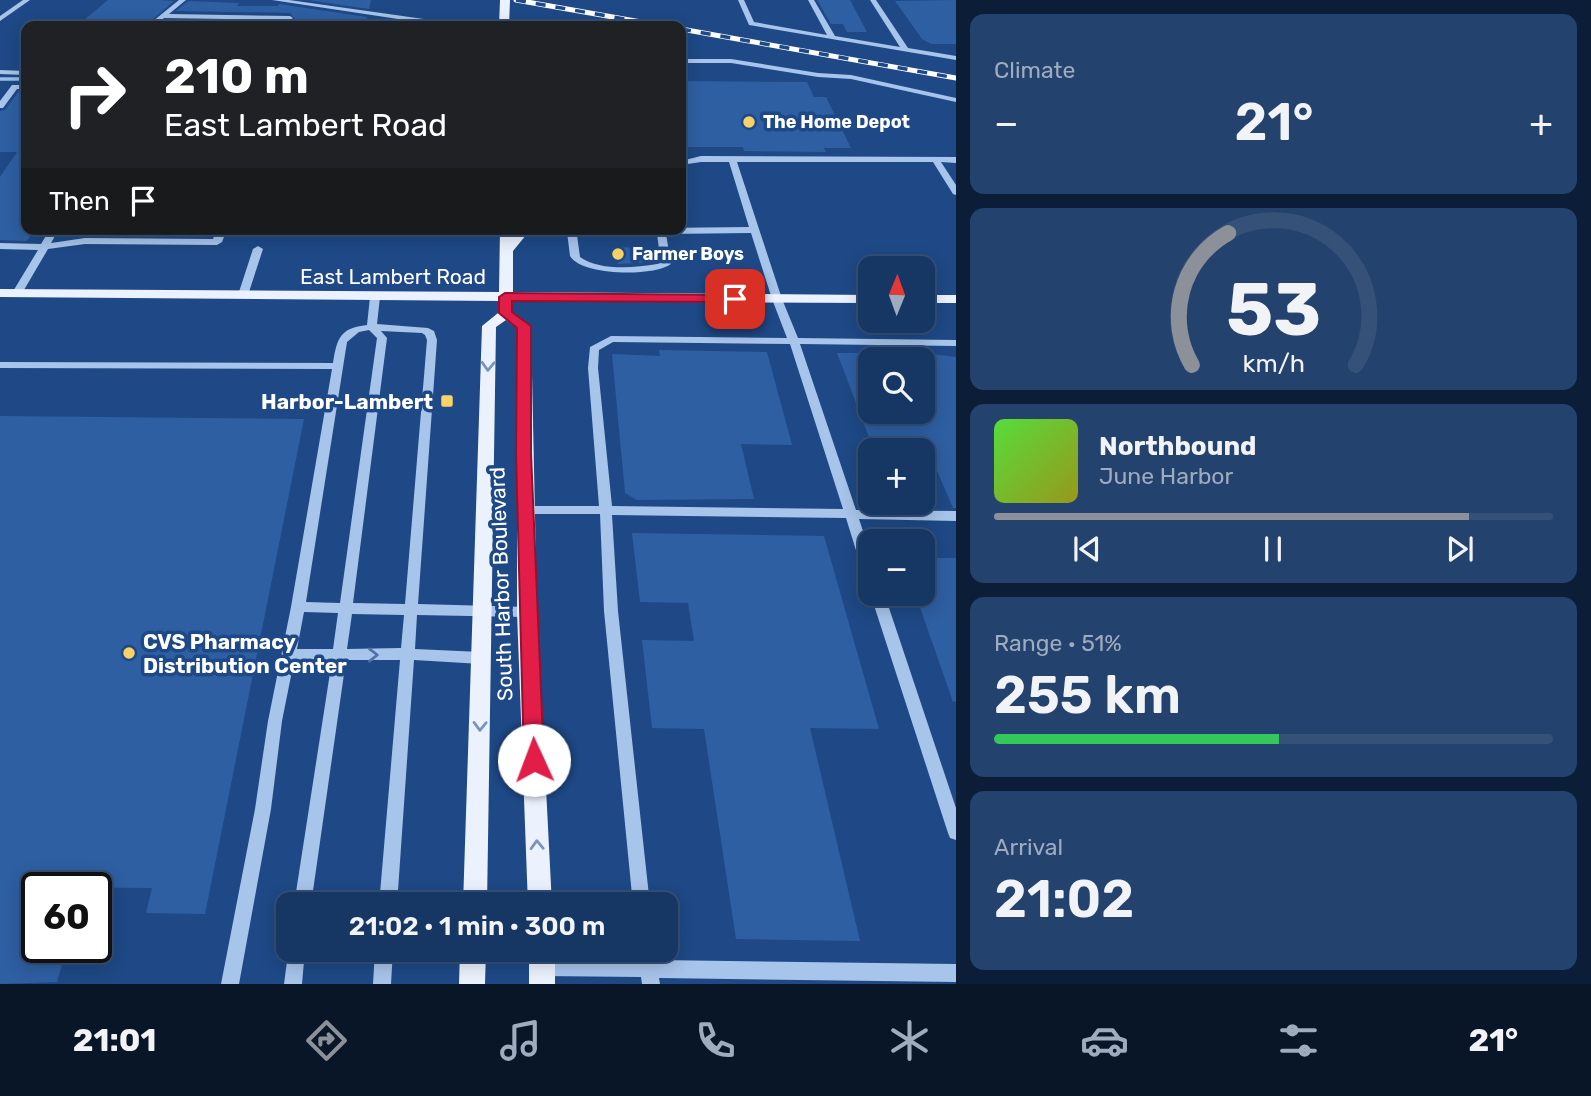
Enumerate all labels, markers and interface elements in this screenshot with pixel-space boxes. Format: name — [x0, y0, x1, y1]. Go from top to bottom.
text: 210 m — [164, 47, 309, 105]
icon: right — [49, 49, 140, 140]
text: Climate — [994, 56, 1075, 84]
text: 21° — [1235, 91, 1313, 153]
text: − — [994, 100, 1019, 146]
text: + — [1529, 100, 1553, 146]
text: East Lambert Road — [164, 106, 447, 144]
place label: The Home Depot — [763, 111, 910, 133]
marker: The Home Depot — [741, 114, 757, 130]
icon: arrive — [124, 182, 162, 220]
text: Then — [49, 186, 110, 217]
place label: Farmer Boys — [632, 243, 744, 265]
marker: Farmer Boys — [610, 246, 626, 262]
north arrow — [858, 256, 934, 332]
map controls — [858, 256, 935, 606]
street label: East Lambert Road — [300, 264, 486, 289]
text: 53 — [1226, 267, 1321, 353]
pin — [705, 269, 765, 329]
icon: arrive — [716, 280, 754, 318]
button: search — [858, 347, 935, 424]
text: km/h — [1242, 348, 1305, 377]
one-way arrow — [480, 361, 495, 372]
place label: Harbor-Lambert — [261, 389, 433, 414]
marker: Harbor-Lambert — [439, 393, 455, 409]
text: Northbound — [1099, 431, 1257, 462]
button: + — [858, 438, 935, 515]
text: June Harbor — [1099, 462, 1233, 490]
street label: South Harbor Boulevard — [484, 467, 518, 701]
button: − — [858, 529, 935, 606]
icon: previous — [1068, 530, 1106, 568]
icon: pause — [1254, 530, 1292, 568]
icon: next — [1441, 530, 1479, 568]
place label: CVS Pharmacy Distribution Center — [143, 629, 347, 678]
text: Range · 51% — [994, 629, 1122, 657]
marker: CVS Pharmacy Distribution Center — [121, 645, 137, 661]
one-way arrow — [368, 647, 378, 663]
text: 255 km — [994, 664, 1181, 726]
one-way arrow — [472, 721, 487, 732]
position arrow — [497, 723, 571, 797]
text: Arrival — [994, 833, 1063, 861]
one-way arrow — [530, 839, 545, 850]
text: 21:02 — [994, 868, 1134, 930]
speed limit sign: 60 — [21, 872, 112, 963]
text: 21:02 · 1 min · 300 m — [349, 911, 605, 942]
icon: directions — [302, 1016, 351, 1065]
icon: music — [496, 1016, 545, 1065]
icon: phone — [691, 1016, 740, 1065]
icon: climate — [885, 1016, 934, 1065]
icon: car — [1080, 1016, 1129, 1065]
icon: filters — [1274, 1016, 1323, 1065]
text: 21:01 — [73, 1021, 156, 1059]
text: 21° — [1468, 1021, 1518, 1059]

